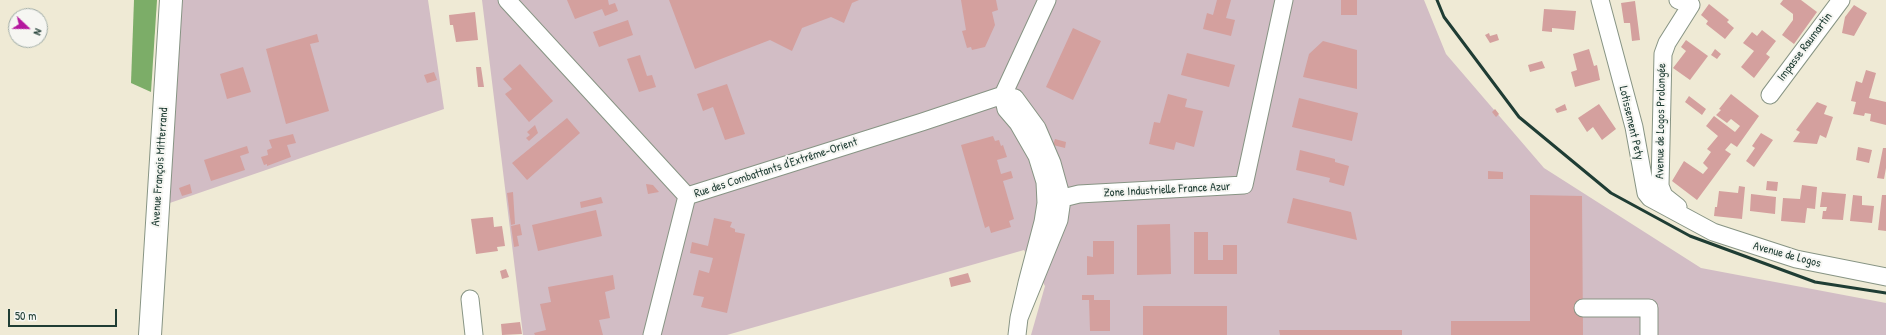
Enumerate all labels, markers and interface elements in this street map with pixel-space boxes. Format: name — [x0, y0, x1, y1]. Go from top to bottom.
north arrow — [8, 8, 48, 48]
street label: Impasse Raumartin — [1774, 10, 1836, 84]
text: N — [31, 27, 46, 37]
street label: Avenue de Logos Prolongée — [1653, 63, 1669, 179]
street label: Lotissement Pety — [1616, 85, 1646, 161]
street label: Avenue François Mitterrand — [149, 107, 171, 227]
street label: Rue des Combattants d'Extrême-Orient — [693, 135, 859, 201]
street label: Zone Industrielle France Azur — [1103, 179, 1231, 201]
street label: Avenue de Logos — [1752, 239, 1822, 271]
scale bar — [10, 301, 119, 327]
text: 50 m — [15, 307, 36, 324]

